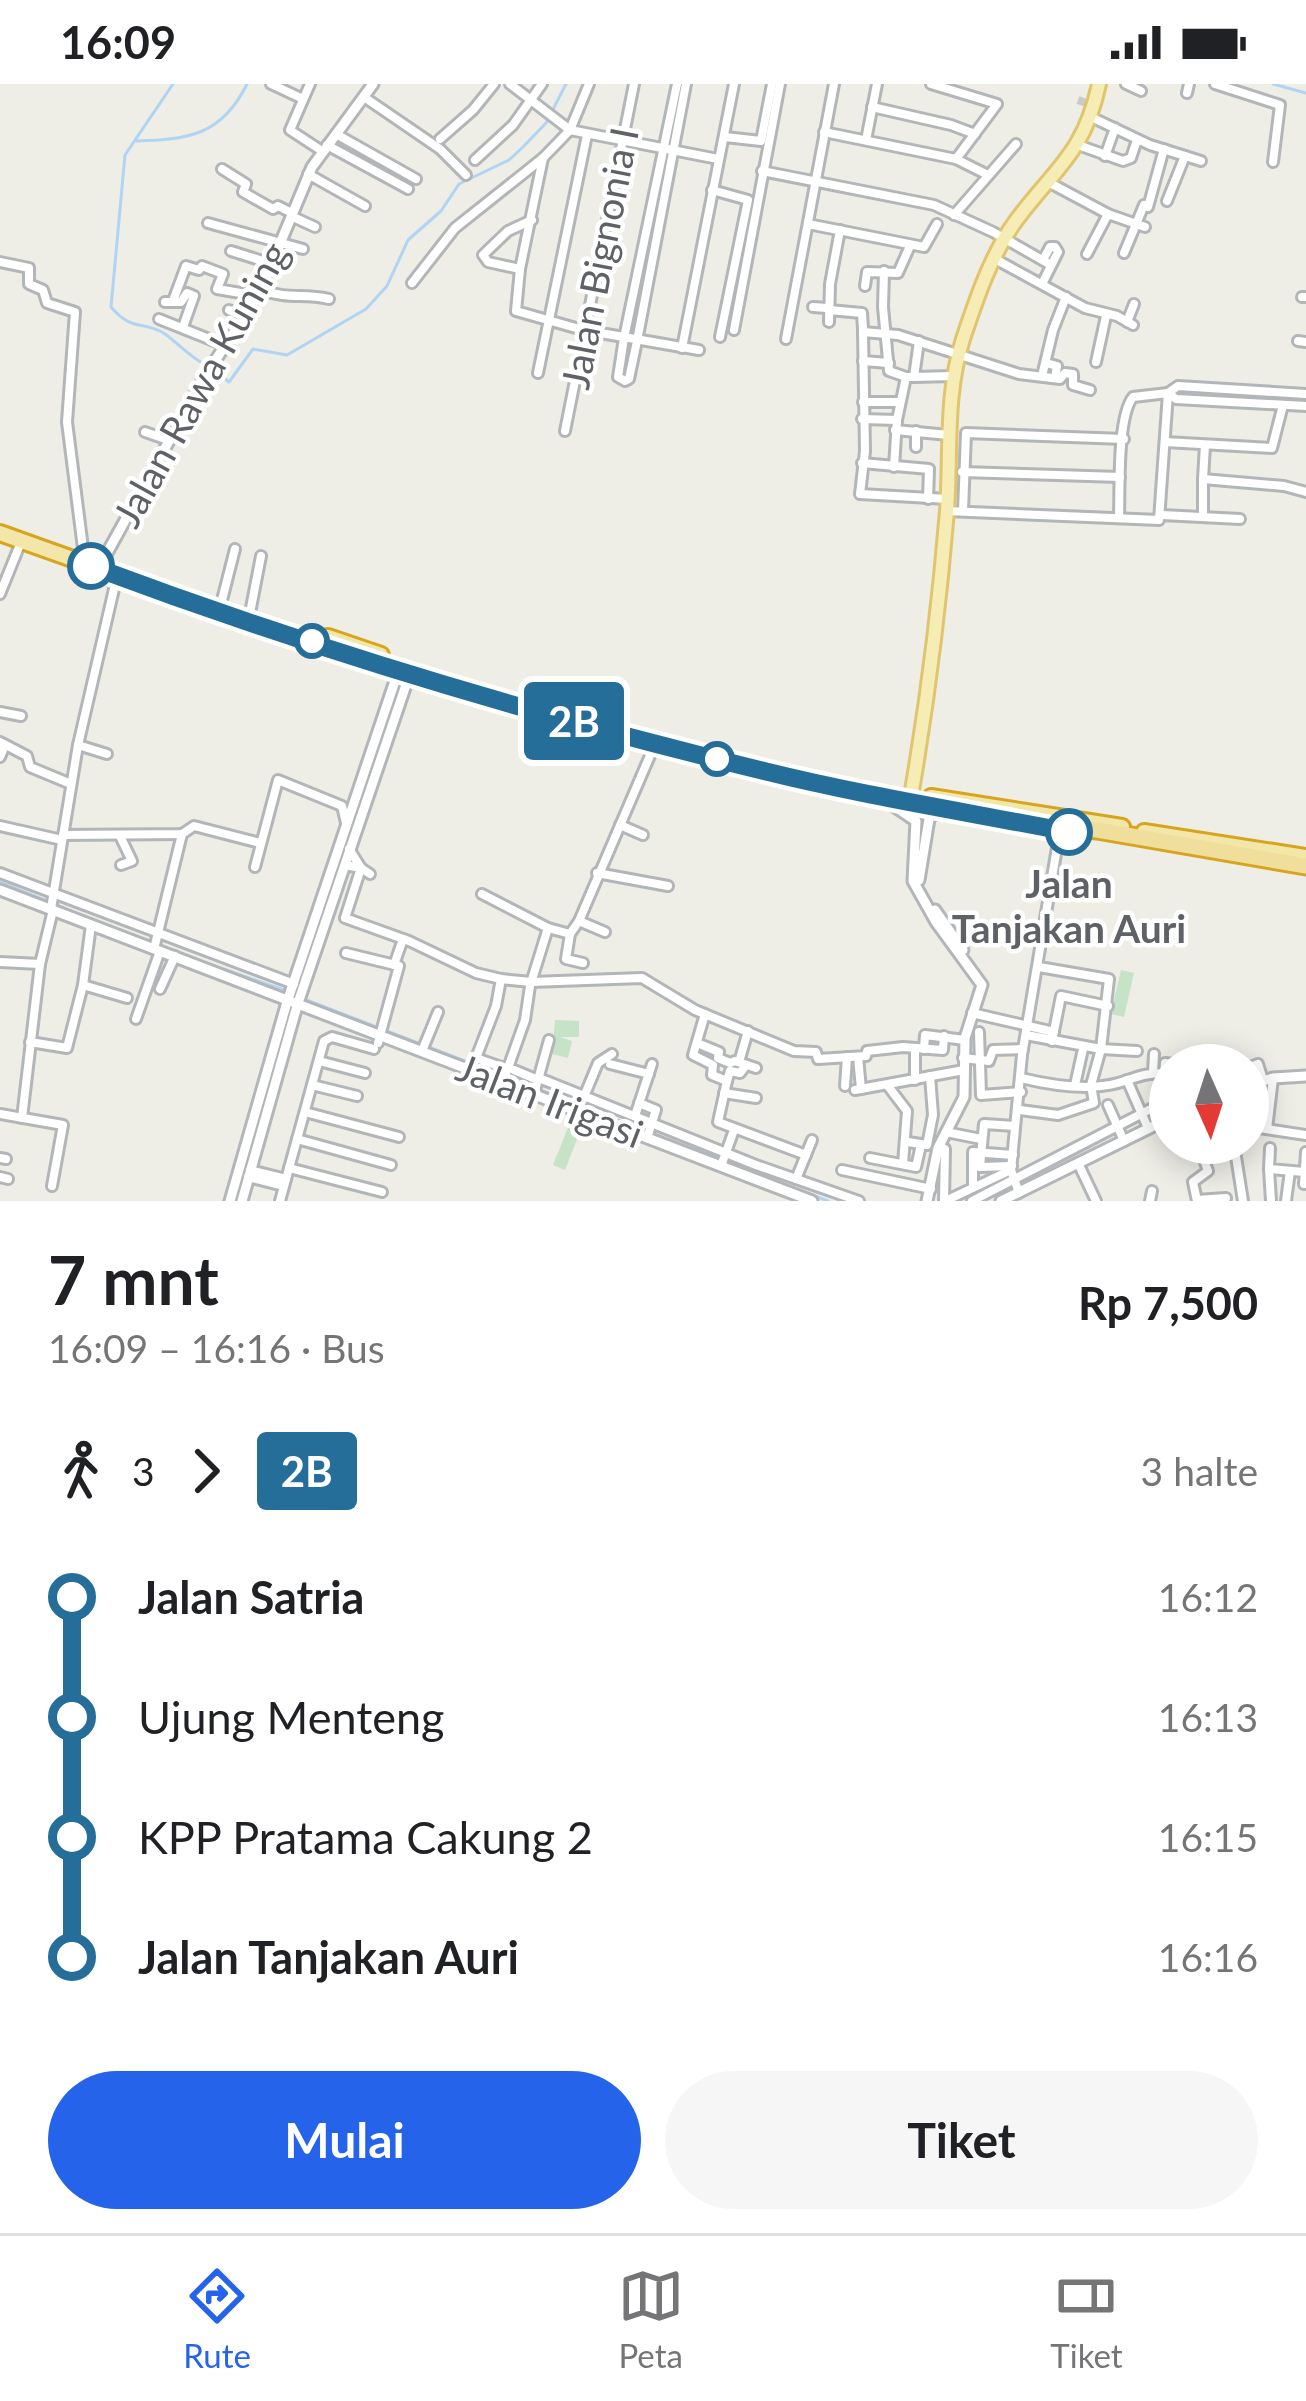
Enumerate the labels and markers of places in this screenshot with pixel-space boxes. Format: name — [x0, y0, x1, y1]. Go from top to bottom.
unlabelled marker — [69, 544, 113, 588]
unlabelled marker — [296, 625, 328, 657]
unlabelled marker — [701, 743, 733, 775]
marker: Jalan Tanjakan Auri — [1047, 810, 1091, 854]
place label: Jalan Tanjakan Auri — [952, 860, 1186, 951]

